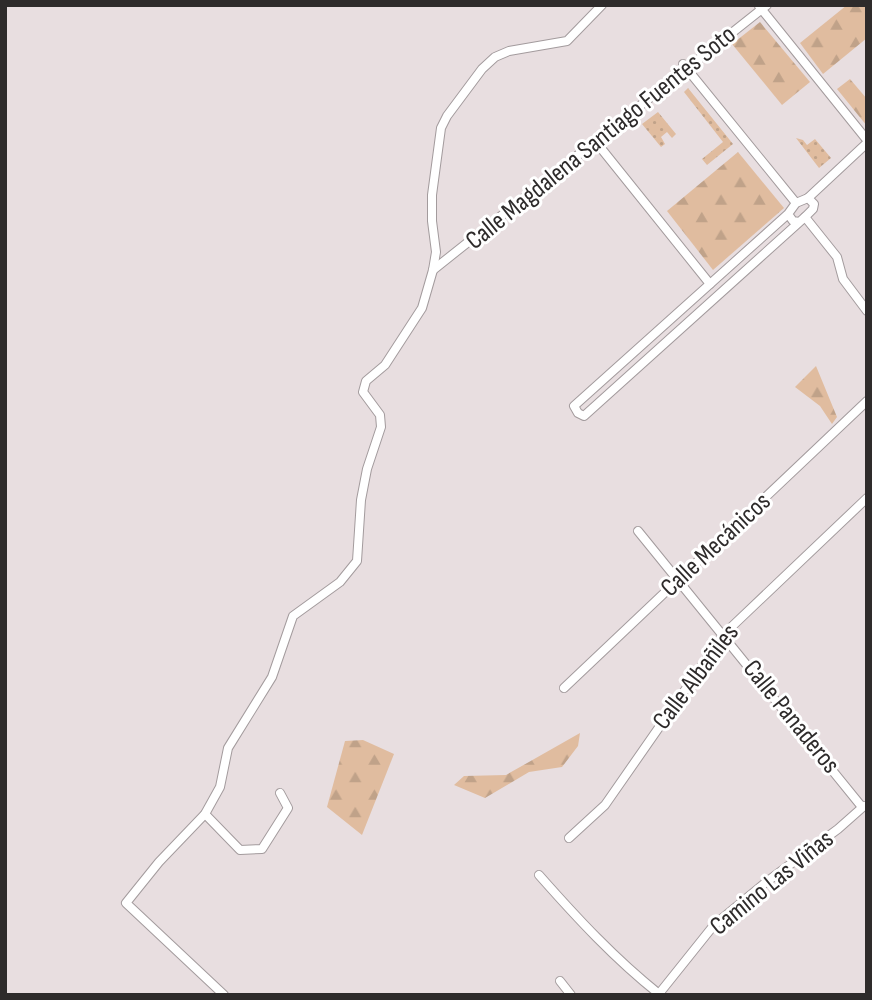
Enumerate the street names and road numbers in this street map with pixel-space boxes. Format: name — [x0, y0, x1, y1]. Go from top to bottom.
street label: Calle Magdalena Santiago Fuentes Soto — [460, 19, 742, 257]
street label: Calle Mecánicos — [655, 486, 777, 604]
street label: Calle Albañiles — [646, 618, 746, 736]
street label: Calle Panaderos — [736, 654, 846, 780]
street label: Camino Las Viñas — [704, 824, 840, 942]

